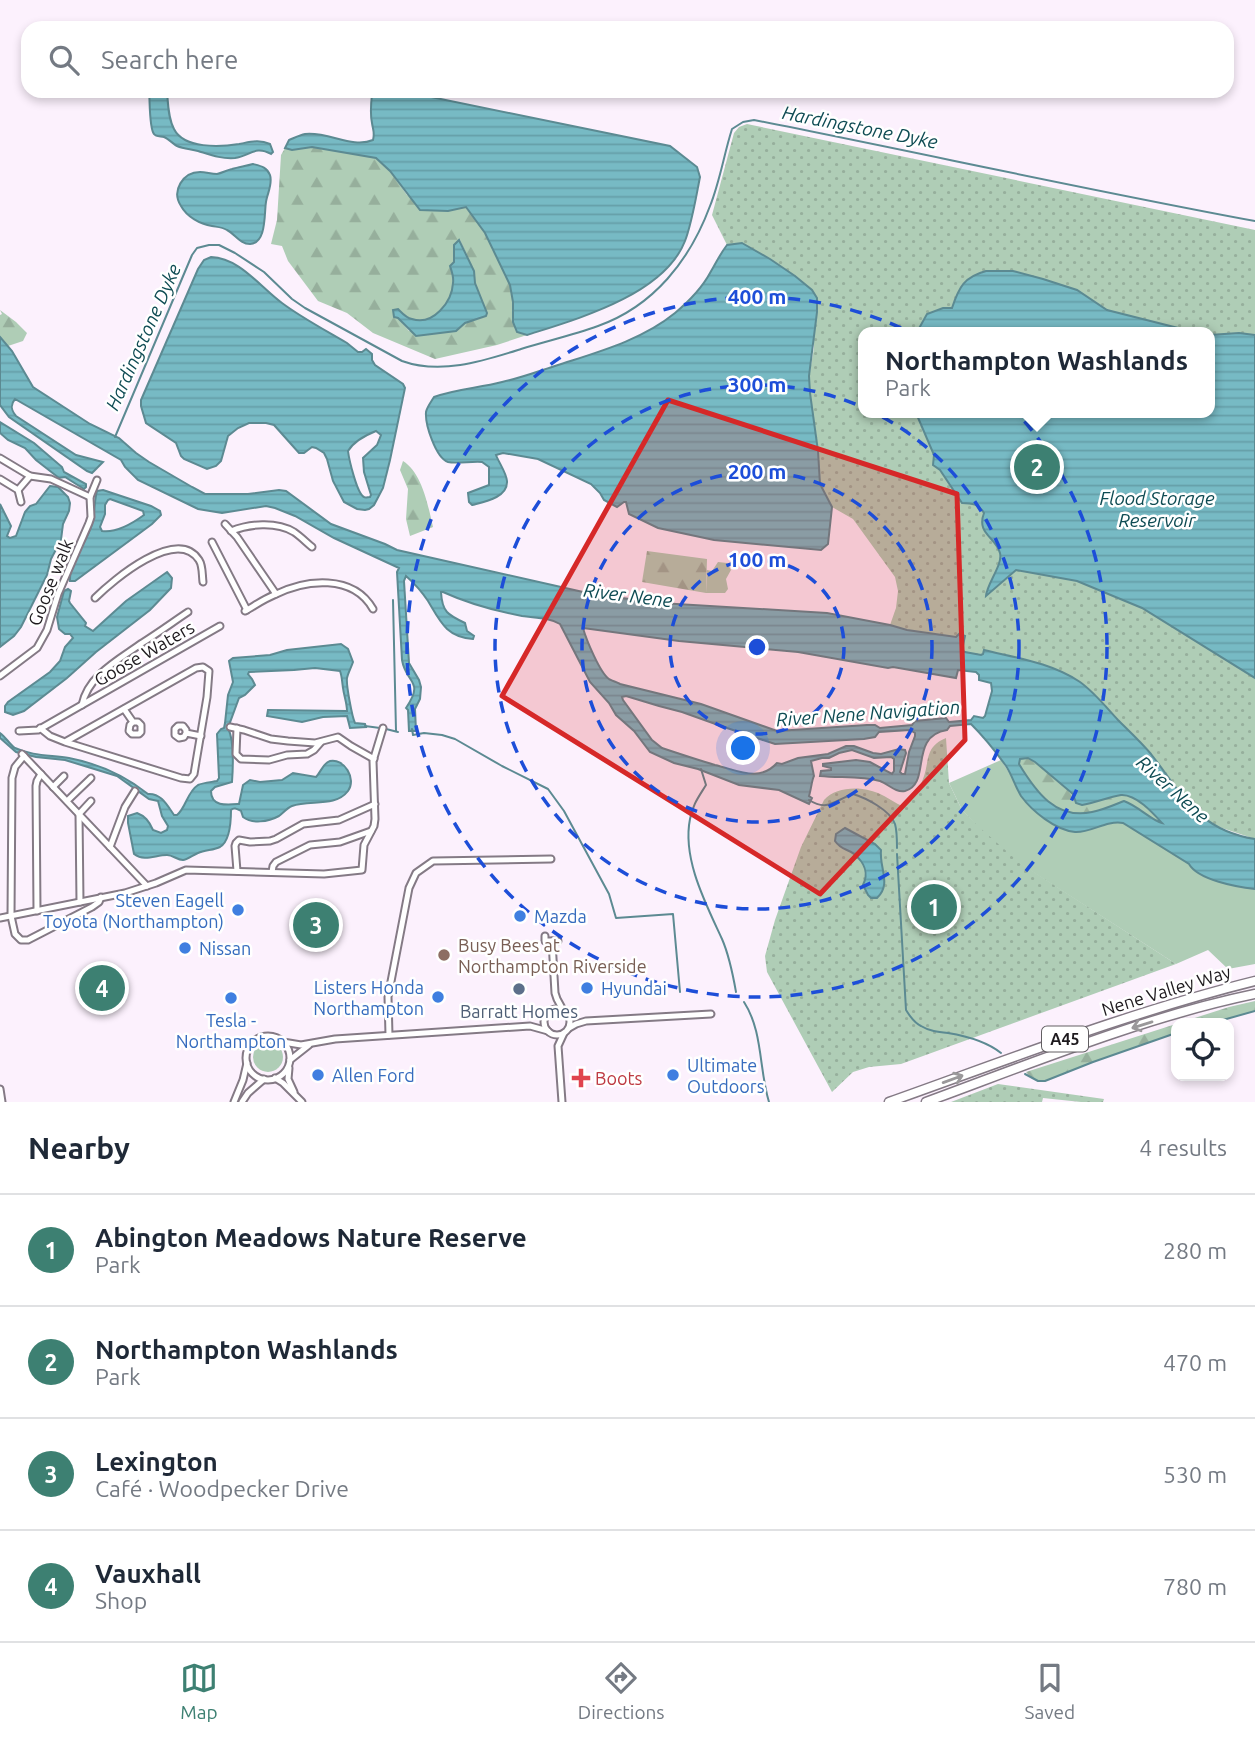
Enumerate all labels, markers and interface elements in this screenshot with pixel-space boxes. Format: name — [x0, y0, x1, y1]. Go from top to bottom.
search box — [21, 21, 1234, 98]
icon: search — [45, 41, 83, 79]
text: Search here — [101, 45, 238, 74]
water label: Hardingstone Dyke — [780, 101, 940, 153]
water label: Hardingstone Dyke — [101, 260, 185, 414]
text: 400 m — [728, 284, 786, 308]
popup — [858, 327, 1215, 418]
text: Northampton Washlands — [885, 346, 1188, 375]
text: 300 m — [728, 372, 786, 396]
text: Park — [885, 375, 931, 400]
pin: 2 — [1014, 441, 1060, 493]
text: 200 m — [728, 459, 786, 483]
water label: Flood Storage Reservoir — [1099, 487, 1215, 531]
street label: Goose walk — [24, 536, 76, 628]
text: 100 m — [728, 547, 786, 571]
water label: River Nene — [582, 579, 674, 611]
street label: Goose Waters — [90, 616, 198, 690]
centre of rings — [745, 635, 769, 659]
water label: River Nene Navigation — [775, 696, 961, 730]
your location — [726, 731, 760, 765]
water label: River Nene — [1132, 751, 1214, 827]
pin: 1 — [911, 881, 957, 933]
place label: Steven Eagell Toyota (Northampton) — [43, 890, 224, 932]
pin: 3 — [293, 899, 339, 951]
marker: Steven Eagell Toyota (Northampton) — [230, 902, 246, 918]
place label: Mazda — [534, 906, 587, 926]
marker: Mazda — [512, 908, 528, 924]
place label: Busy Bees at Northampton Riverside — [458, 935, 647, 976]
place label: Nissan — [199, 938, 251, 958]
marker: Nissan — [177, 940, 193, 956]
marker: Busy Bees at Northampton Riverside — [436, 947, 452, 963]
street label: Nene Valley Way — [1099, 961, 1233, 1019]
pin: 4 — [79, 962, 125, 1014]
place label: Listers Honda Northampton — [313, 977, 424, 1018]
place label: Hyundai — [601, 978, 667, 998]
marker: Hyundai — [579, 980, 595, 996]
marker: Barratt Homes — [511, 981, 527, 997]
marker: Listers Honda Northampton — [430, 989, 446, 1005]
marker: Tesla - Northampton — [223, 990, 239, 1006]
place label: Barratt Homes — [460, 1001, 578, 1021]
place label: Tesla - Northampton — [176, 1010, 286, 1051]
map controls — [1171, 1018, 1234, 1081]
button: locate — [1171, 1018, 1234, 1081]
one-way arrow — [1132, 1020, 1154, 1033]
road number: A45 — [1042, 1026, 1088, 1051]
place label: Ultimate Outdoors — [687, 1055, 765, 1096]
place label: Allen Ford — [332, 1065, 415, 1085]
marker: Allen Ford — [310, 1067, 326, 1083]
marker: Ultimate Outdoors — [665, 1067, 681, 1083]
place label: Boots — [595, 1068, 643, 1088]
marker: Boots — [573, 1070, 589, 1086]
one-way arrow — [942, 1072, 964, 1084]
text: Nearby — [28, 1131, 130, 1165]
text: 4 results — [1139, 1135, 1227, 1160]
text: Abington Meadows Nature Reserve — [95, 1223, 527, 1252]
text: 1 — [45, 1238, 57, 1263]
text: 280 m — [1163, 1238, 1227, 1263]
text: Park — [95, 1252, 141, 1277]
text: Northampton Washlands — [95, 1335, 398, 1364]
text: 2 — [45, 1350, 57, 1375]
text: 470 m — [1163, 1350, 1227, 1375]
text: Park — [95, 1364, 141, 1389]
text: Lexington — [95, 1447, 218, 1476]
text: 3 — [45, 1462, 57, 1487]
text: 530 m — [1163, 1462, 1227, 1487]
text: Café · Woodpecker Drive — [95, 1476, 349, 1501]
text: Vauxhall — [95, 1559, 201, 1588]
text: 4 — [45, 1574, 57, 1599]
text: 780 m — [1163, 1574, 1227, 1599]
text: Shop — [95, 1588, 147, 1613]
tab: Map — [180, 1659, 218, 1723]
tab: Directions — [578, 1659, 665, 1723]
tab: Saved — [1024, 1659, 1075, 1723]

